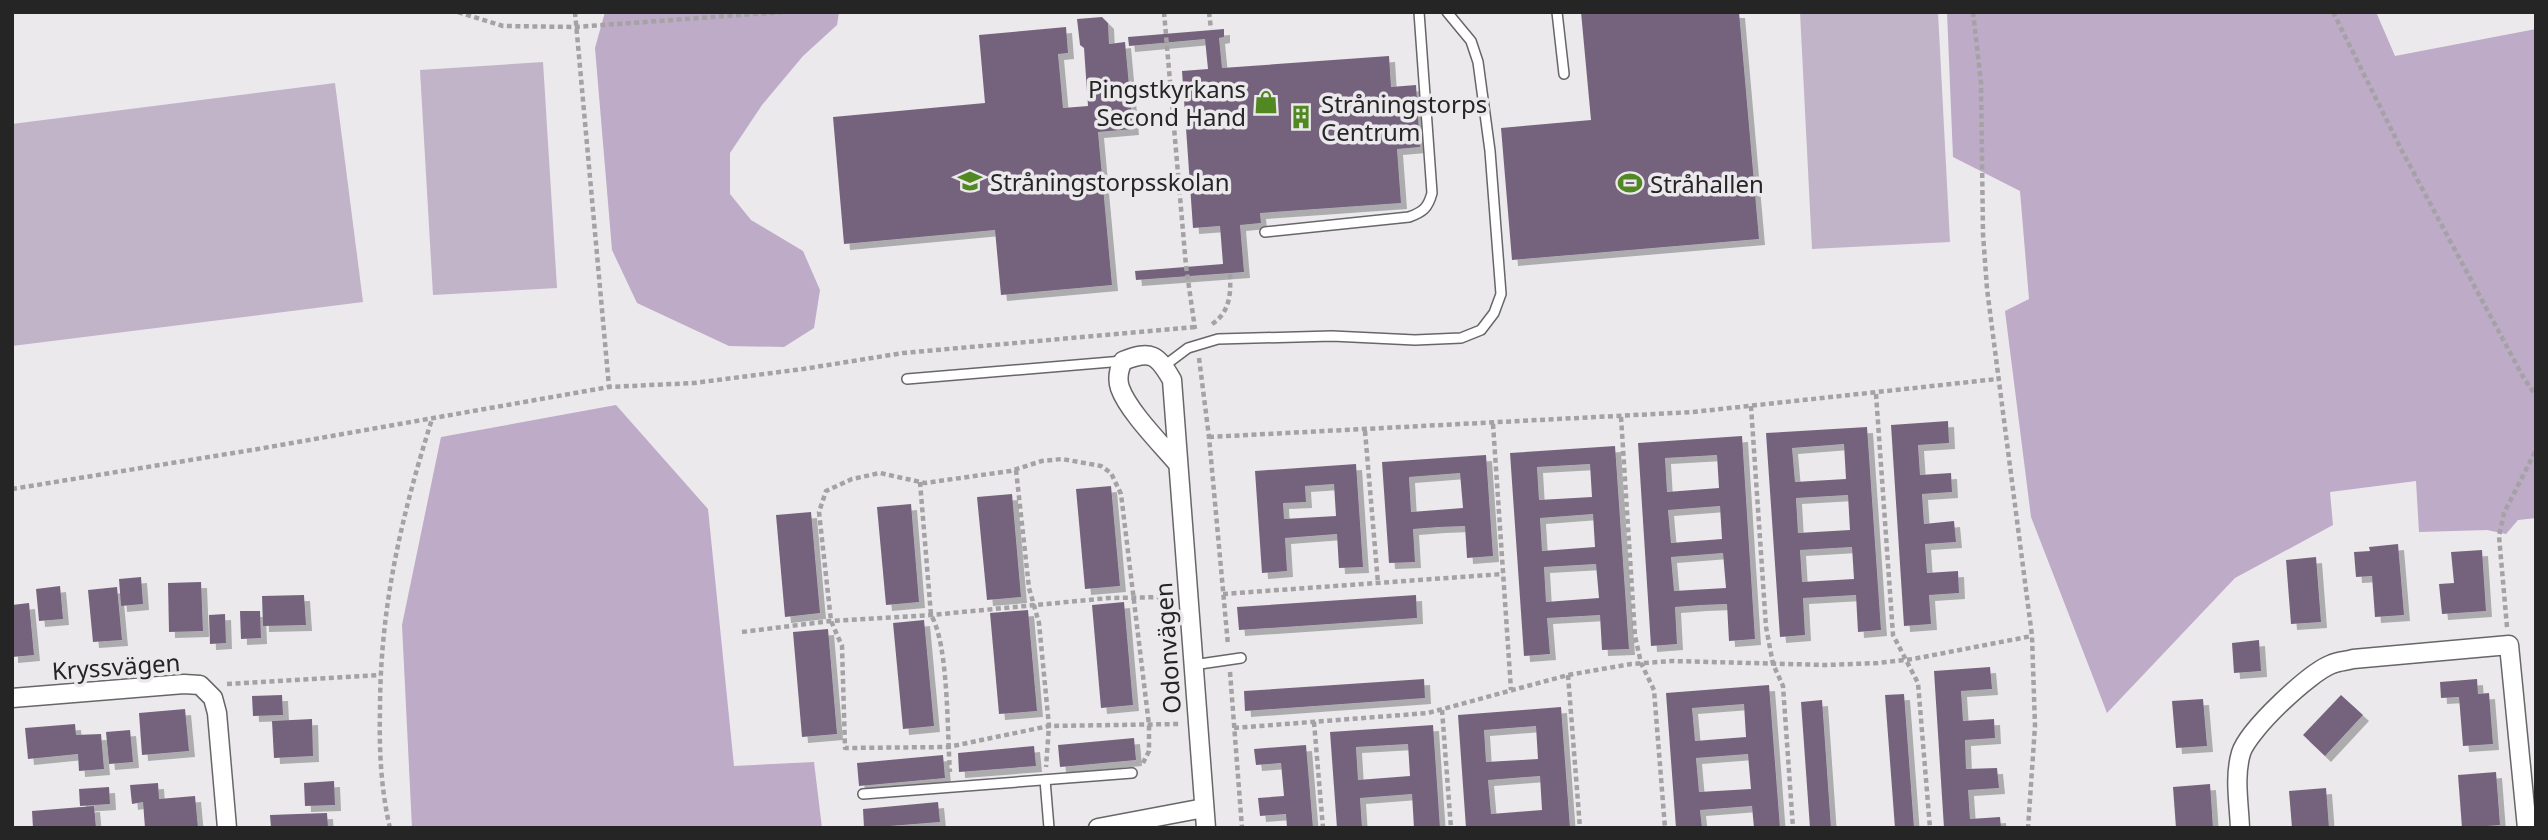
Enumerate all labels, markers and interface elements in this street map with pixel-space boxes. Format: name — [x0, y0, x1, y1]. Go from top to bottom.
place label: Pingstkyrkans Second Hand — [1088, 72, 1246, 133]
place label: Stråningstorps Centrum — [1321, 87, 1487, 148]
shop icon: Pingstkyrkans Second Hand — [1252, 88, 1280, 116]
building icon: Stråningstorps Centrum — [1287, 103, 1315, 131]
place label: Stråningstorpsskolan — [990, 165, 1230, 198]
school or university icon: Stråningstorpsskolan — [956, 167, 984, 195]
place label: Stråhallen — [1650, 167, 1764, 200]
sports icon: Stråhallen — [1616, 169, 1644, 197]
street label: Odonvägen — [1146, 581, 1188, 715]
street label: Kryssvägen — [51, 645, 181, 687]

